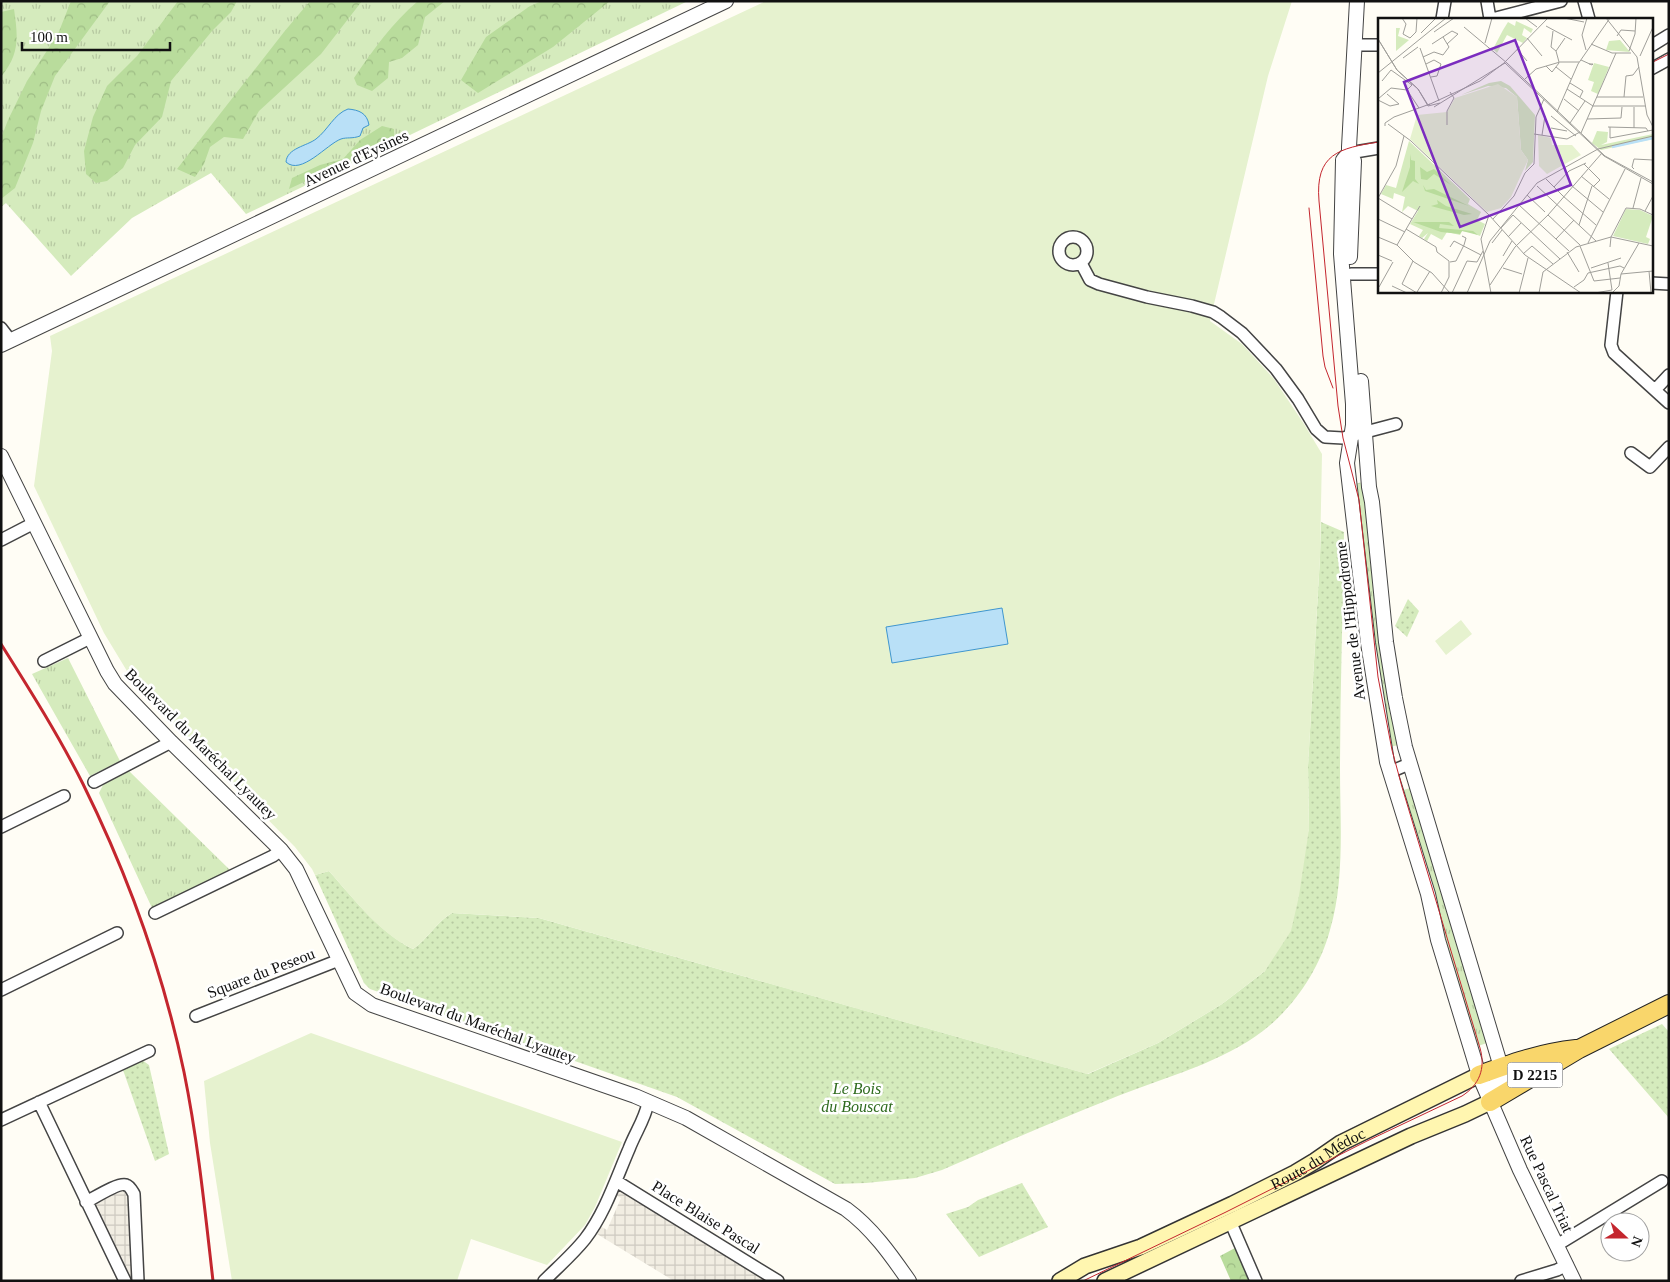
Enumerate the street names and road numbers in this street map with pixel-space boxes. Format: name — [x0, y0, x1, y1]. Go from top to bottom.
street label: Avenue d'Eysines — [301, 126, 411, 191]
street label: Avenue de l'Hippodrome — [1332, 541, 1369, 701]
street label: Boulevard du Maréchal Lyautey — [121, 665, 280, 824]
street label: Square du Peseou — [205, 945, 318, 1002]
street label: Boulevard du Maréchal Lyautey — [378, 980, 578, 1067]
road number: D 2215 — [1508, 1062, 1562, 1088]
street label: Route du Médoc — [1267, 1124, 1367, 1192]
street label: Rue Pascal Triat — [1517, 1133, 1577, 1236]
street label: Place Blaise Pascal — [649, 1177, 763, 1257]

